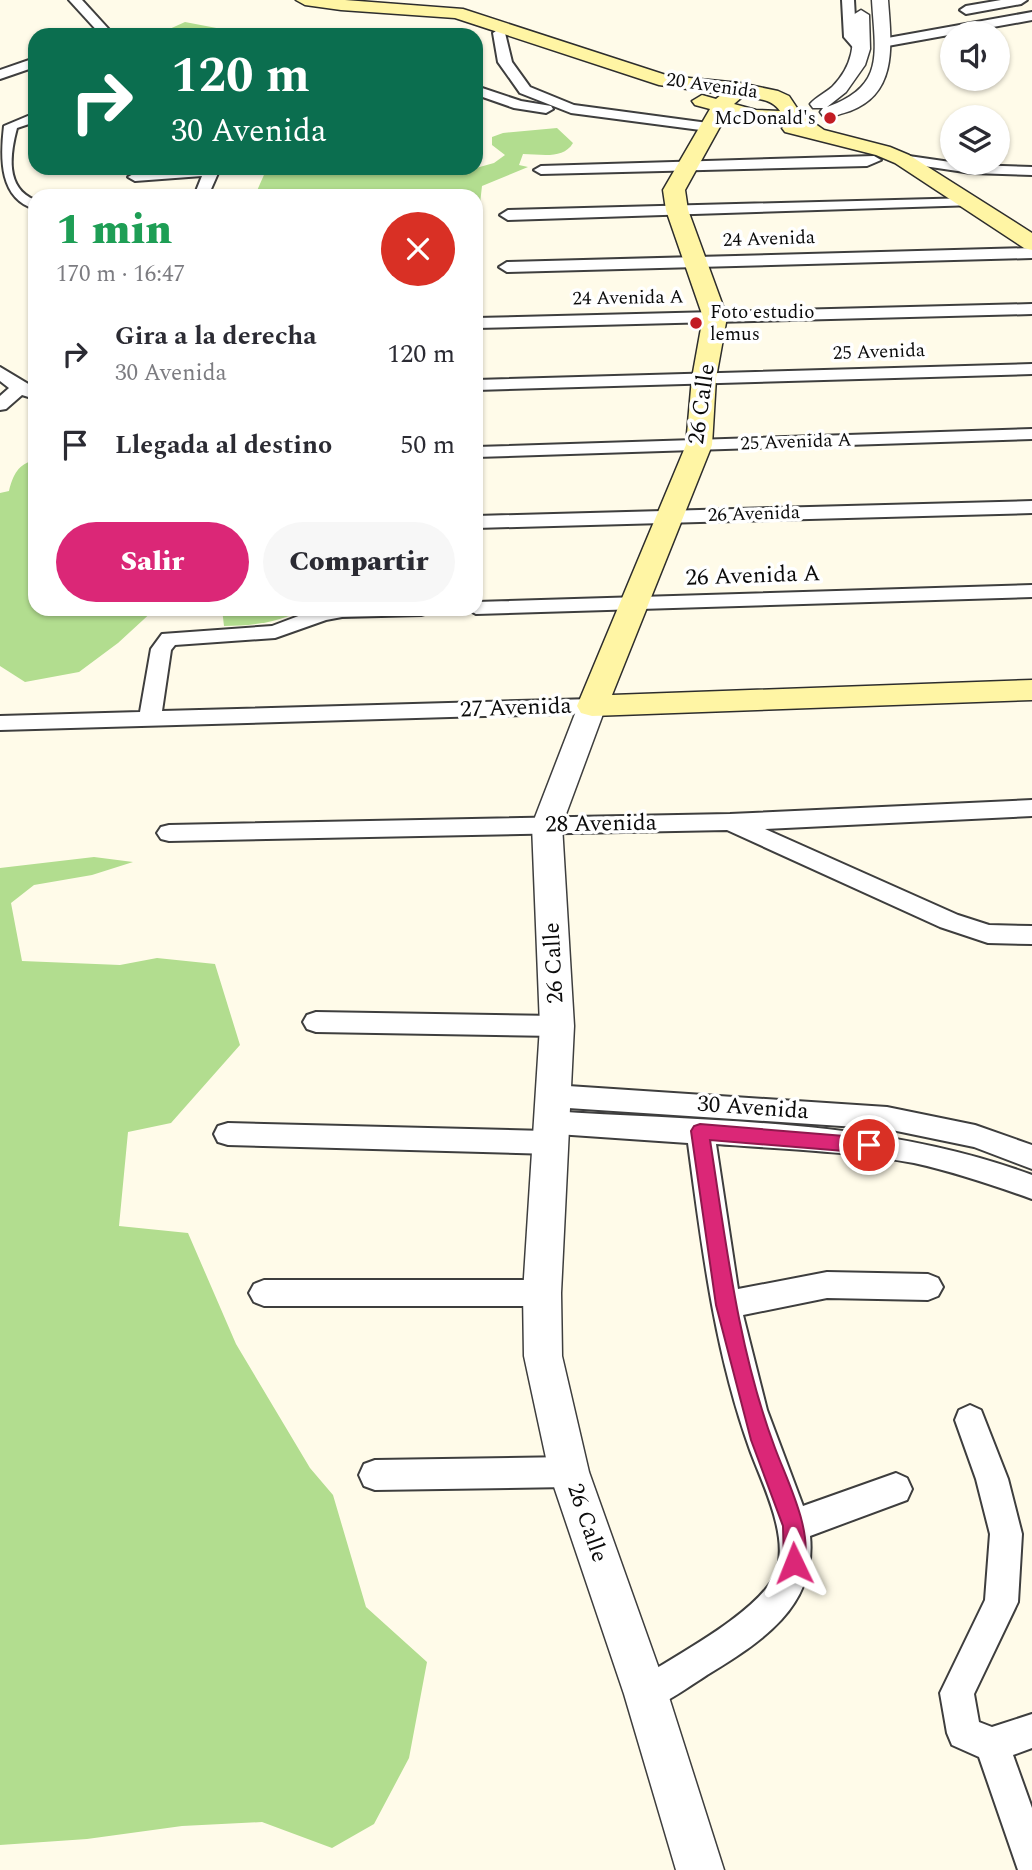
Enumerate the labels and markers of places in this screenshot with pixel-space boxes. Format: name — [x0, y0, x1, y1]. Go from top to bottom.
place label: McDonald's — [714, 104, 816, 133]
marker: McDonald's — [822, 110, 838, 126]
place label: Foto estudio lemus — [710, 298, 815, 349]
marker: Foto estudio lemus — [688, 315, 704, 331]
pin — [839, 1115, 899, 1175]

